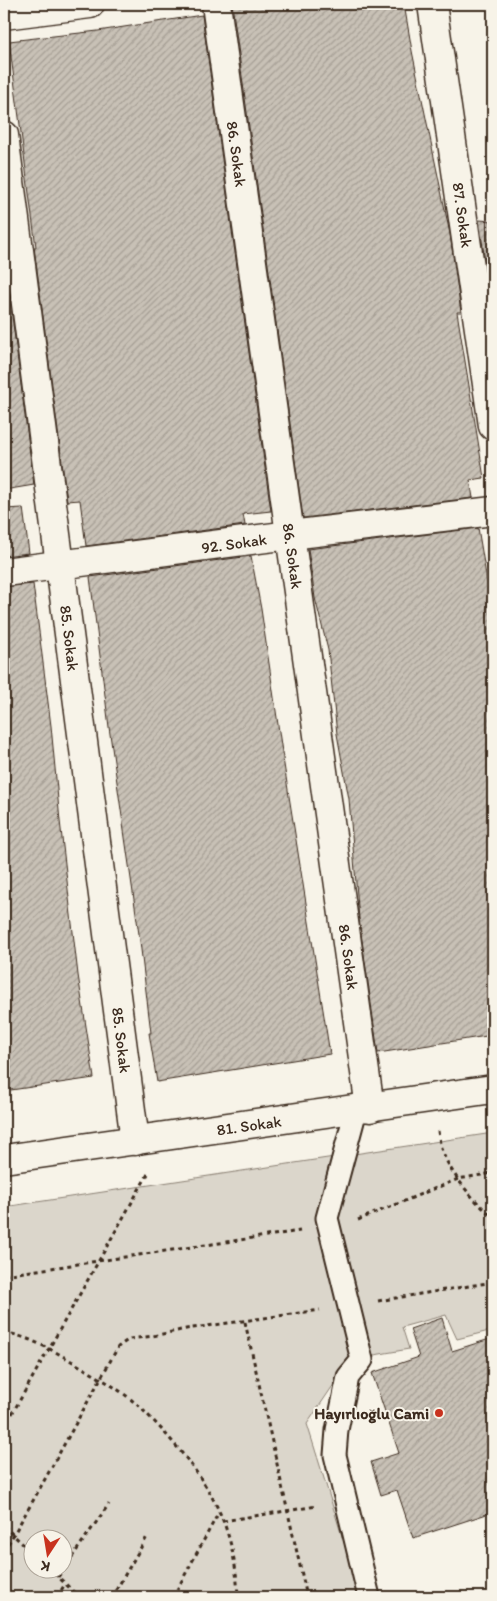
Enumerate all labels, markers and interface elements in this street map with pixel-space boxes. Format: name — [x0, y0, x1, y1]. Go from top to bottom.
street label: 86. Sokak — [222, 120, 251, 188]
street label: 87. Sokak — [449, 181, 476, 249]
street label: 86. Sokak — [278, 522, 307, 590]
street label: 92. Sokak — [200, 530, 268, 557]
street label: 85. Sokak — [56, 604, 83, 672]
street label: 86. Sokak — [334, 923, 363, 991]
street label: 85. Sokak — [108, 1006, 135, 1074]
street label: 81. Sokak — [215, 1112, 283, 1139]
place label: Hayırlıoğlu Cami — [314, 1404, 429, 1424]
marker: Hayırlıoğlu Cami — [433, 1407, 445, 1419]
north arrow — [22, 1528, 72, 1578]
text: K — [38, 1557, 52, 1575]

